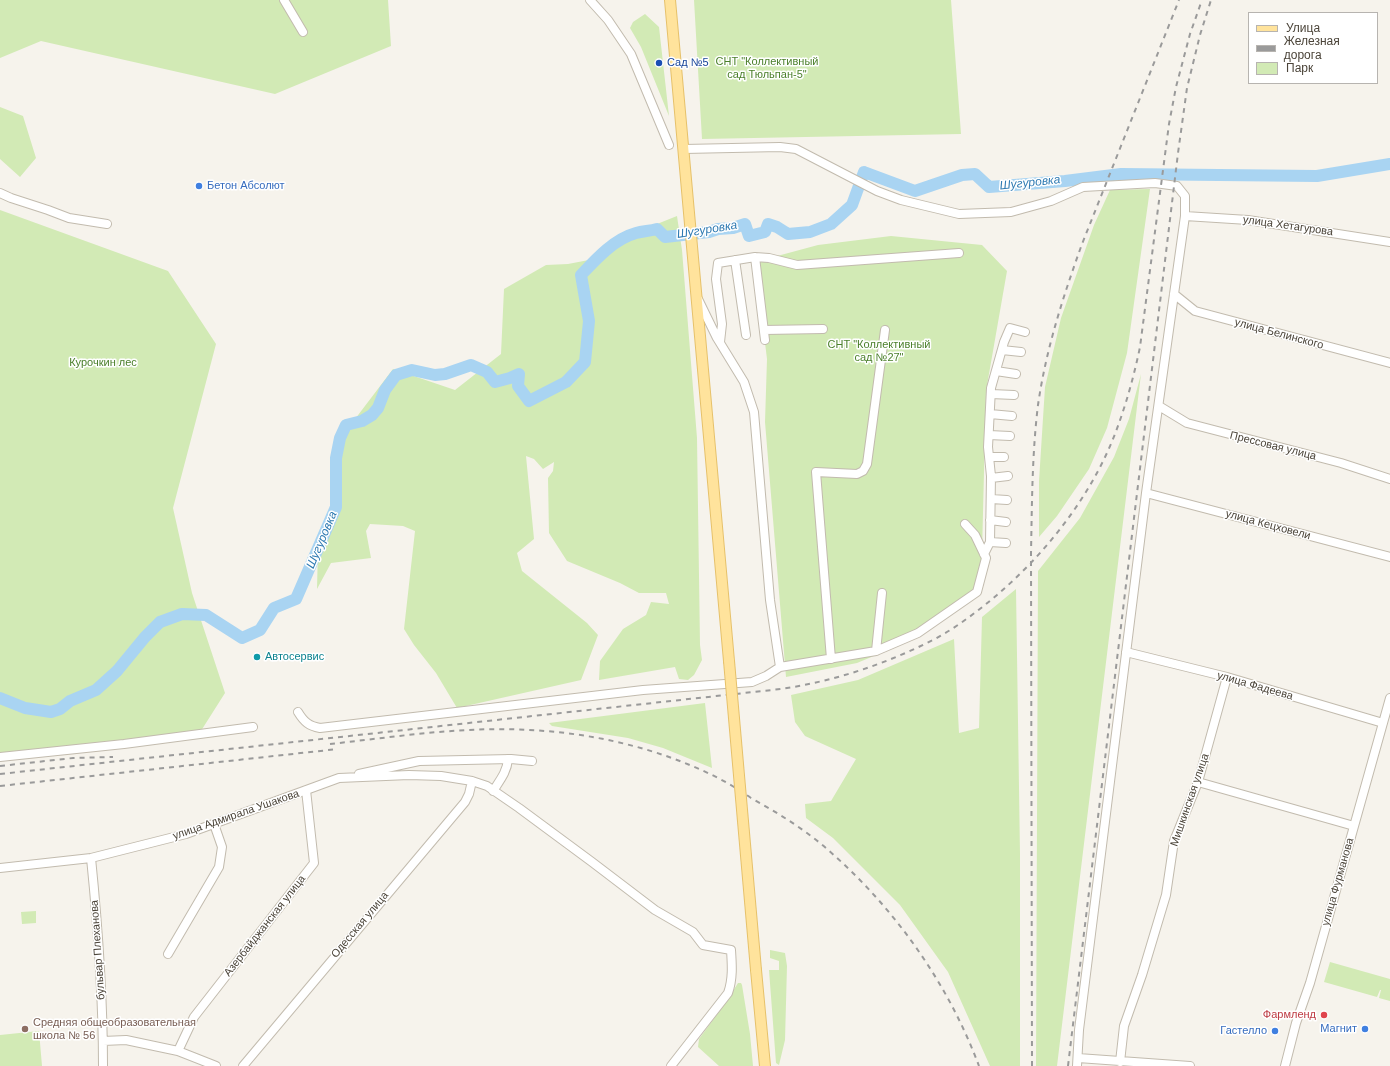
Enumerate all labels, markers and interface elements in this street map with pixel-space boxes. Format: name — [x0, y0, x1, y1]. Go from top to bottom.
legend — [1248, 12, 1378, 84]
text: Улица — [1286, 21, 1320, 35]
text: Железная дорога — [1284, 34, 1340, 62]
park label: СНТ "Коллективный сад Тюльпан-5" — [716, 55, 818, 81]
place label: Сад №5 — [667, 56, 709, 70]
marker: Сад №5 — [654, 58, 664, 68]
text: Парк — [1286, 61, 1313, 75]
water label: Шугуровка — [999, 173, 1061, 193]
place label: Бетон Абсолют — [207, 179, 285, 193]
marker: Бетон Абсолют — [194, 181, 204, 191]
street label: улица Хетагурова — [1242, 213, 1334, 239]
water label: Шугуровка — [676, 218, 738, 242]
street label: улица Белинского — [1233, 316, 1325, 352]
park label: СНТ "Коллективный сад №27" — [828, 338, 930, 364]
park label: Курочкин лес — [69, 356, 137, 370]
street label: Прессовая улица — [1228, 429, 1318, 463]
street label: улица Кецховели — [1224, 507, 1312, 543]
water label: Шугуровка — [303, 509, 341, 571]
place label: Автосервис — [265, 650, 324, 664]
marker: Автосервис — [252, 652, 262, 662]
street label: улица Фадеева — [1216, 669, 1294, 703]
street label: Мишкинская улица — [1168, 752, 1212, 848]
street label: улица Адмирала Ушакова — [171, 787, 301, 843]
street label: улица Фурманова — [1319, 837, 1357, 927]
street label: Азербайджанская улица — [221, 873, 309, 979]
street label: Одесская улица — [329, 889, 391, 961]
street label: бульвар Плеханова — [88, 900, 108, 1000]
place label: Фармленд — [1263, 1008, 1316, 1022]
marker: Фармленд — [1319, 1010, 1329, 1020]
place label: Средняя общеобразовательная школа № 56 — [33, 1016, 196, 1042]
place label: Магнит — [1320, 1022, 1357, 1036]
marker: Средняя общеобразовательная школа № 56 — [20, 1024, 30, 1034]
place label: Гастелло — [1220, 1024, 1267, 1038]
marker: Магнит — [1360, 1024, 1370, 1034]
marker: Гастелло — [1270, 1026, 1280, 1036]

